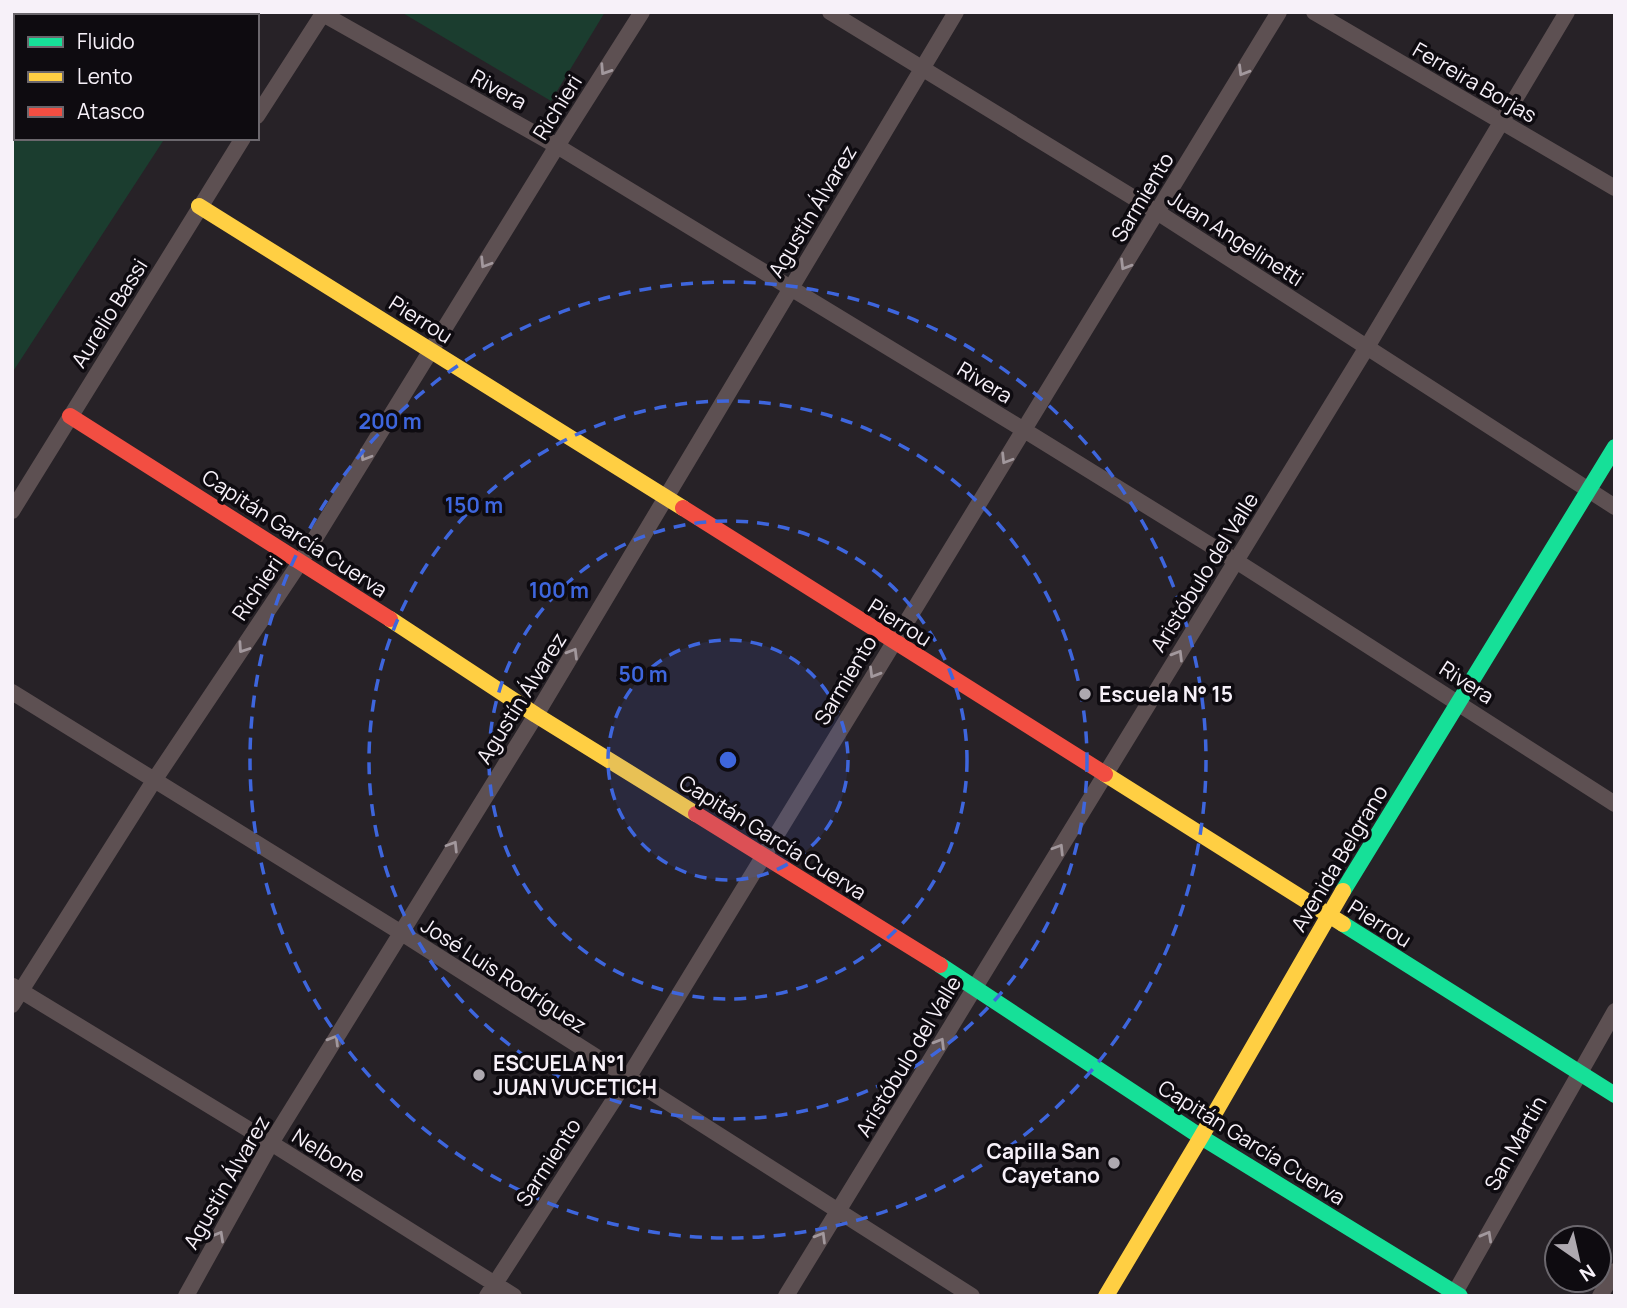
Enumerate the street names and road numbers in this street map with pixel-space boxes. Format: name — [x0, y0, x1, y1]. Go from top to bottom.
street label: Ferreira Borjas — [1408, 35, 1542, 129]
street label: Rivera — [466, 62, 532, 116]
street label: Richieri — [526, 69, 588, 145]
street label: Agustín Álvarez — [761, 140, 863, 282]
street label: Sarmiento — [1104, 147, 1180, 247]
street label: Juan Angelinetti — [1163, 184, 1309, 292]
street label: Aurelio Bassi — [64, 253, 154, 373]
street label: Pierrou — [384, 289, 458, 349]
street label: Rivera — [952, 355, 1018, 409]
street label: Capitán García Cuerva — [197, 463, 393, 603]
street label: Aristóbulo del Valle — [1144, 487, 1264, 657]
street label: Richieri — [225, 550, 289, 626]
street label: Pierrou — [863, 592, 937, 652]
street label: Agustín Álvarez — [469, 627, 573, 769]
street label: Sarmiento — [807, 630, 883, 730]
street label: Rivera — [1434, 654, 1500, 710]
street label: Capitán García Cuerva — [674, 768, 872, 906]
street label: Avenida Belgrano — [1284, 779, 1394, 937]
street label: Pierrou — [1343, 893, 1417, 953]
street label: José Luis Rodríguez — [416, 911, 592, 1039]
street label: Aristóbulo del Valle — [849, 970, 967, 1142]
street label: Capitán García Cuerva — [1153, 1073, 1351, 1211]
street label: San Martín — [1478, 1091, 1552, 1195]
street label: Agustín Álvarez — [176, 1110, 276, 1254]
street label: Sarmiento — [509, 1113, 587, 1211]
street label: Nelbone — [287, 1122, 371, 1188]

